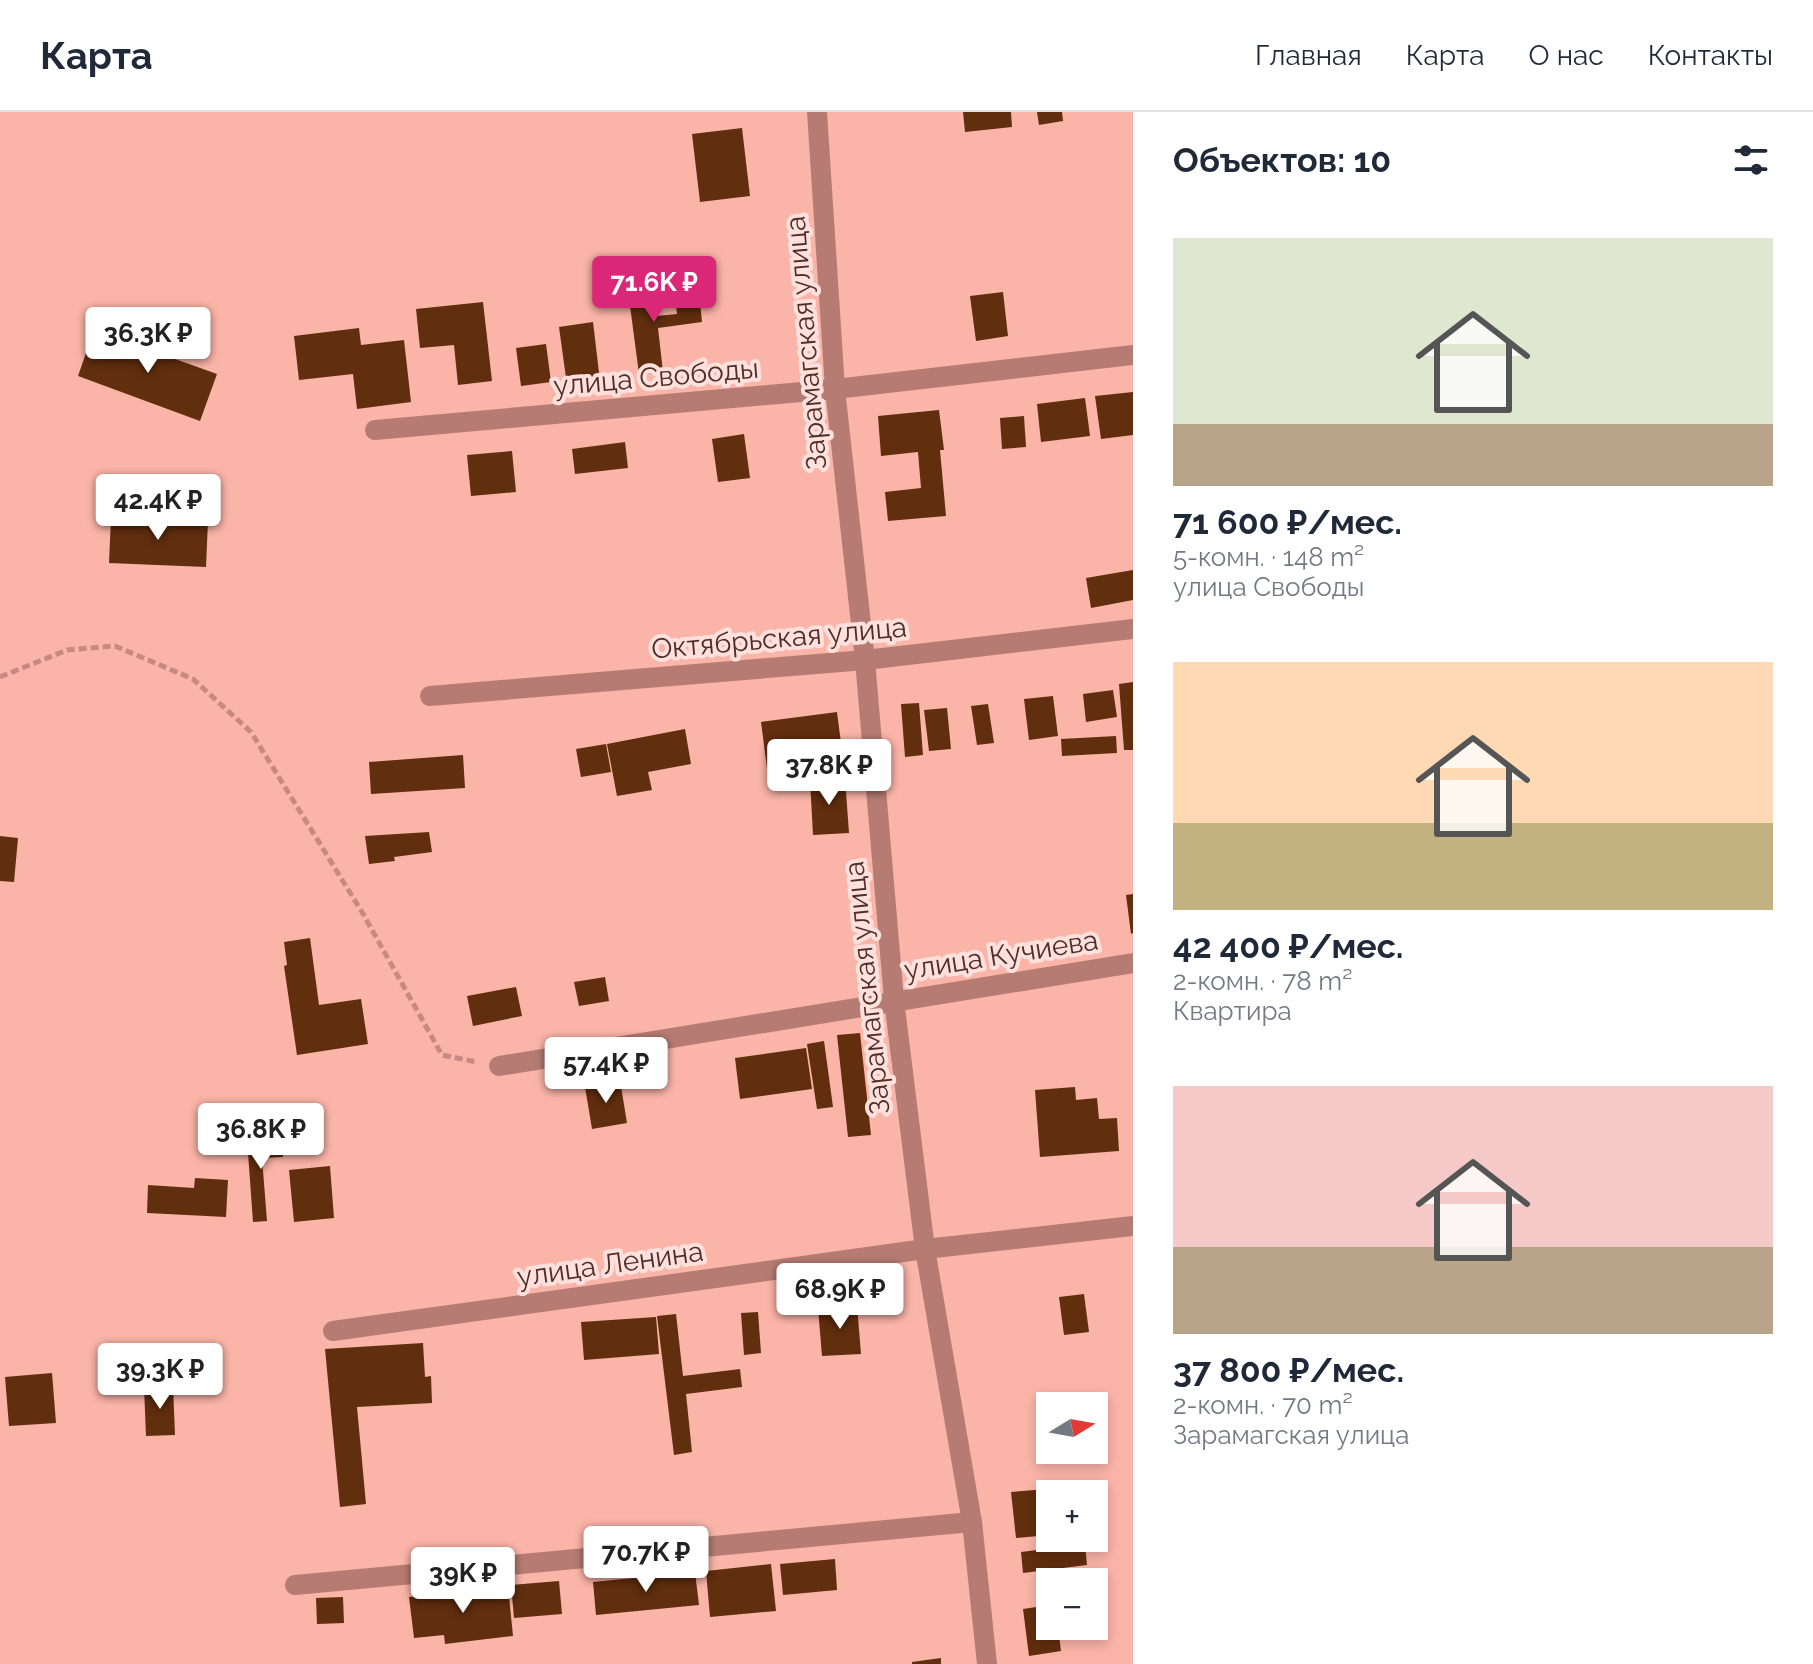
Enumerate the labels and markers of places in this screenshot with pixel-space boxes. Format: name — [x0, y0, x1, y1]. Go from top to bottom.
pin: 71.6K ₽ — [580, 256, 728, 324]
pin: 36.3K ₽ — [74, 307, 222, 375]
pin: 42.4K ₽ — [84, 474, 232, 542]
pin: 37.8K ₽ — [755, 739, 903, 807]
pin: 57.4K ₽ — [532, 1037, 680, 1105]
pin: 36.8K ₽ — [187, 1103, 335, 1171]
pin: 68.9K ₽ — [766, 1263, 914, 1331]
pin: 39.3K ₽ — [86, 1343, 234, 1411]
pin: 70.7K ₽ — [572, 1526, 720, 1594]
pin: 39K ₽ — [407, 1547, 519, 1615]

